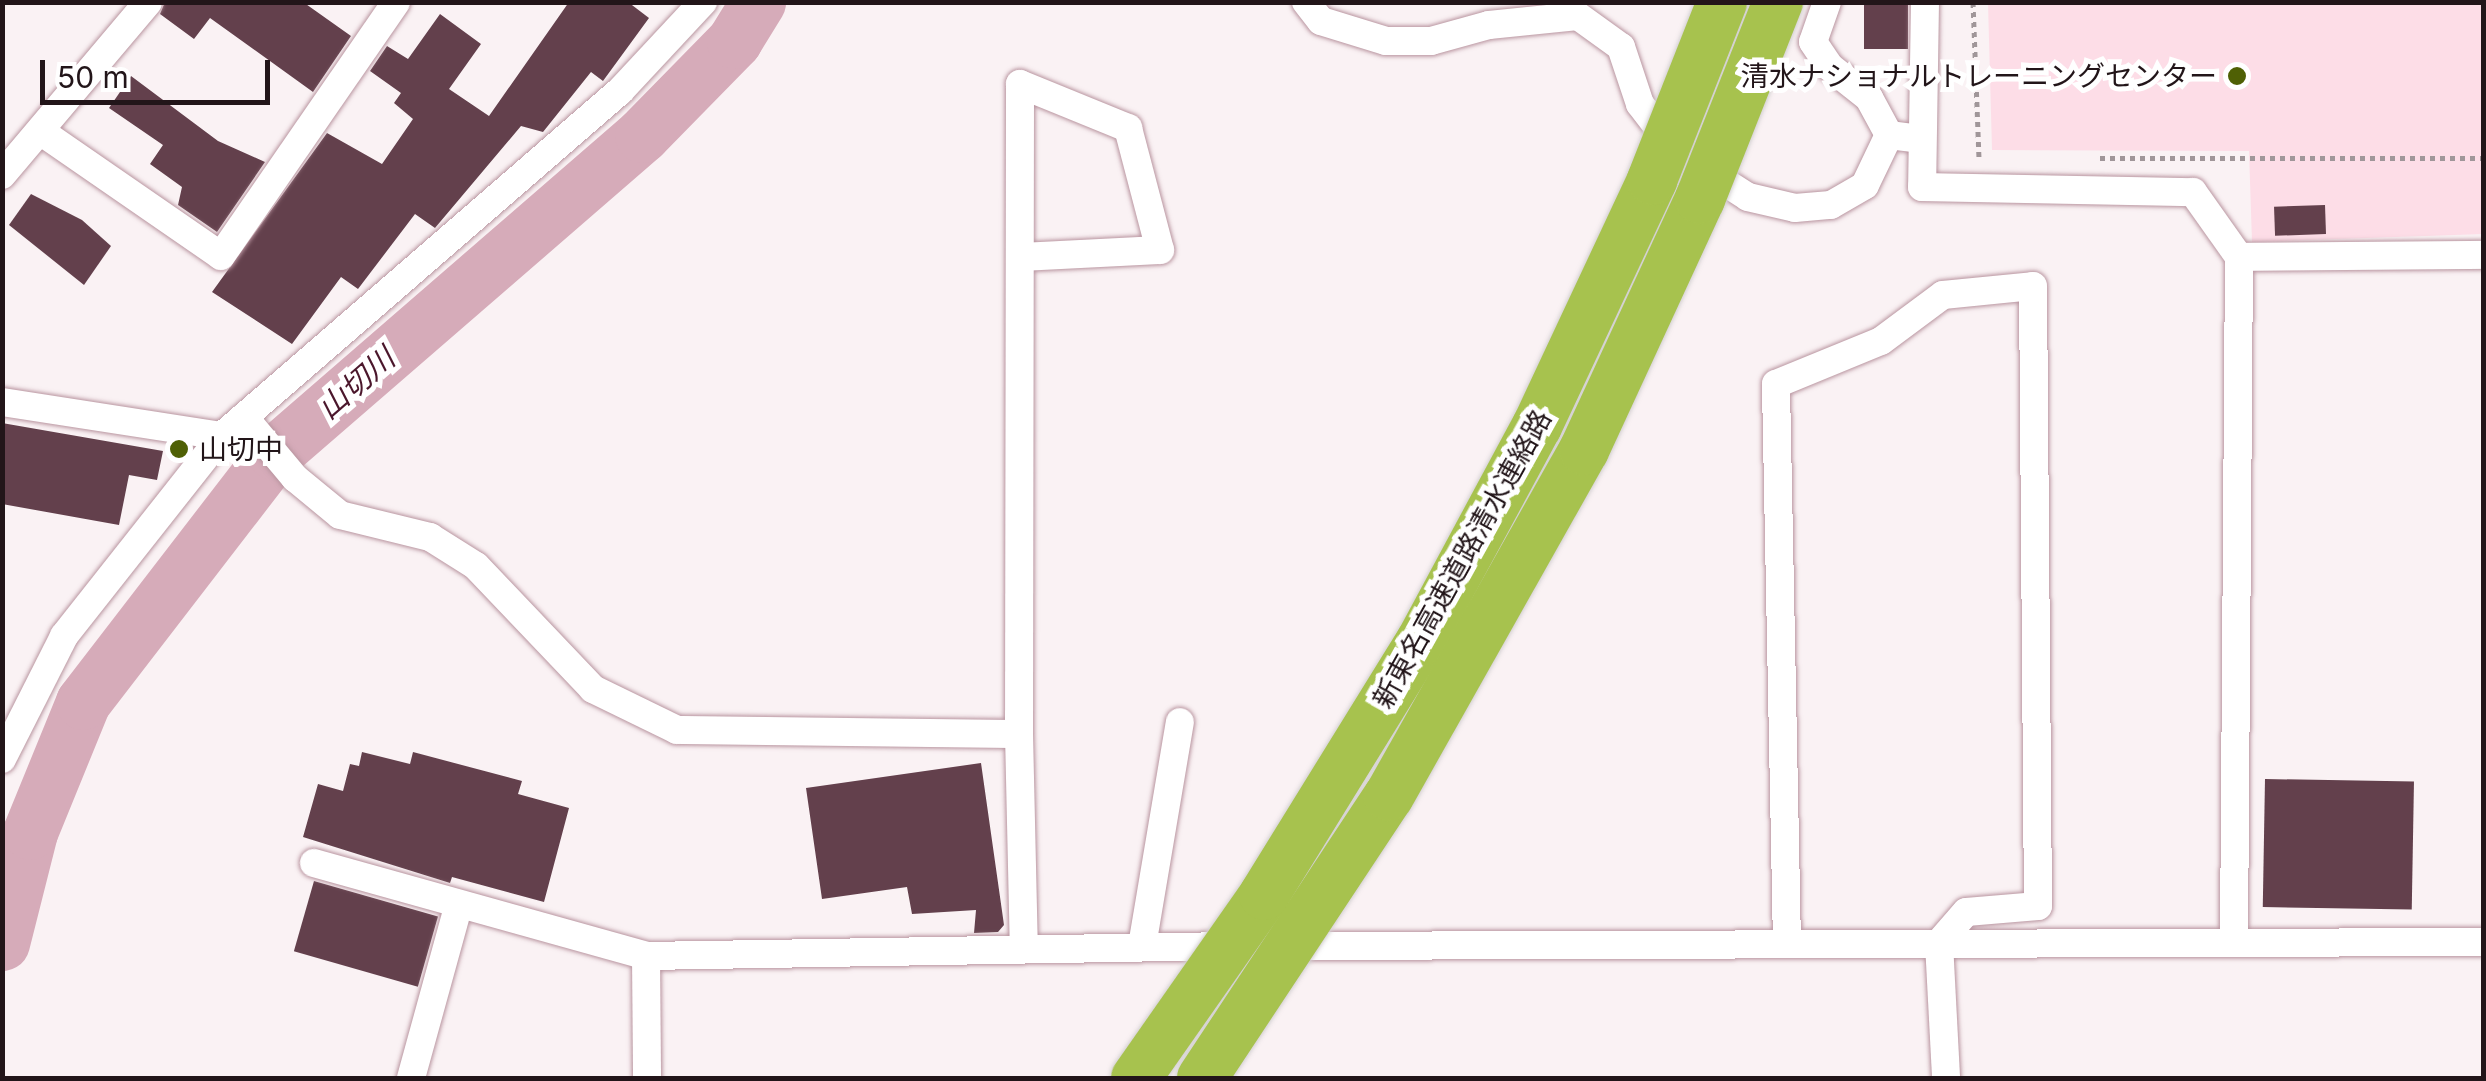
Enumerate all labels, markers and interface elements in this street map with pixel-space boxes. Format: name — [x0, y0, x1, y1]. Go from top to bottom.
scale bar — [45, 40, 275, 102]
text: 50 m — [57, 59, 129, 95]
place label: 清水ナショナルトレーニングセンター — [1741, 59, 2217, 93]
marker: 清水ナショナルトレーニングセンター — [2226, 65, 2248, 87]
water label: 山切川 — [310, 340, 402, 426]
street label: 新東名高速道路清水連絡路 — [1366, 404, 1558, 714]
place label: 山切中 — [199, 432, 283, 466]
marker: 山切中 — [168, 438, 190, 460]

